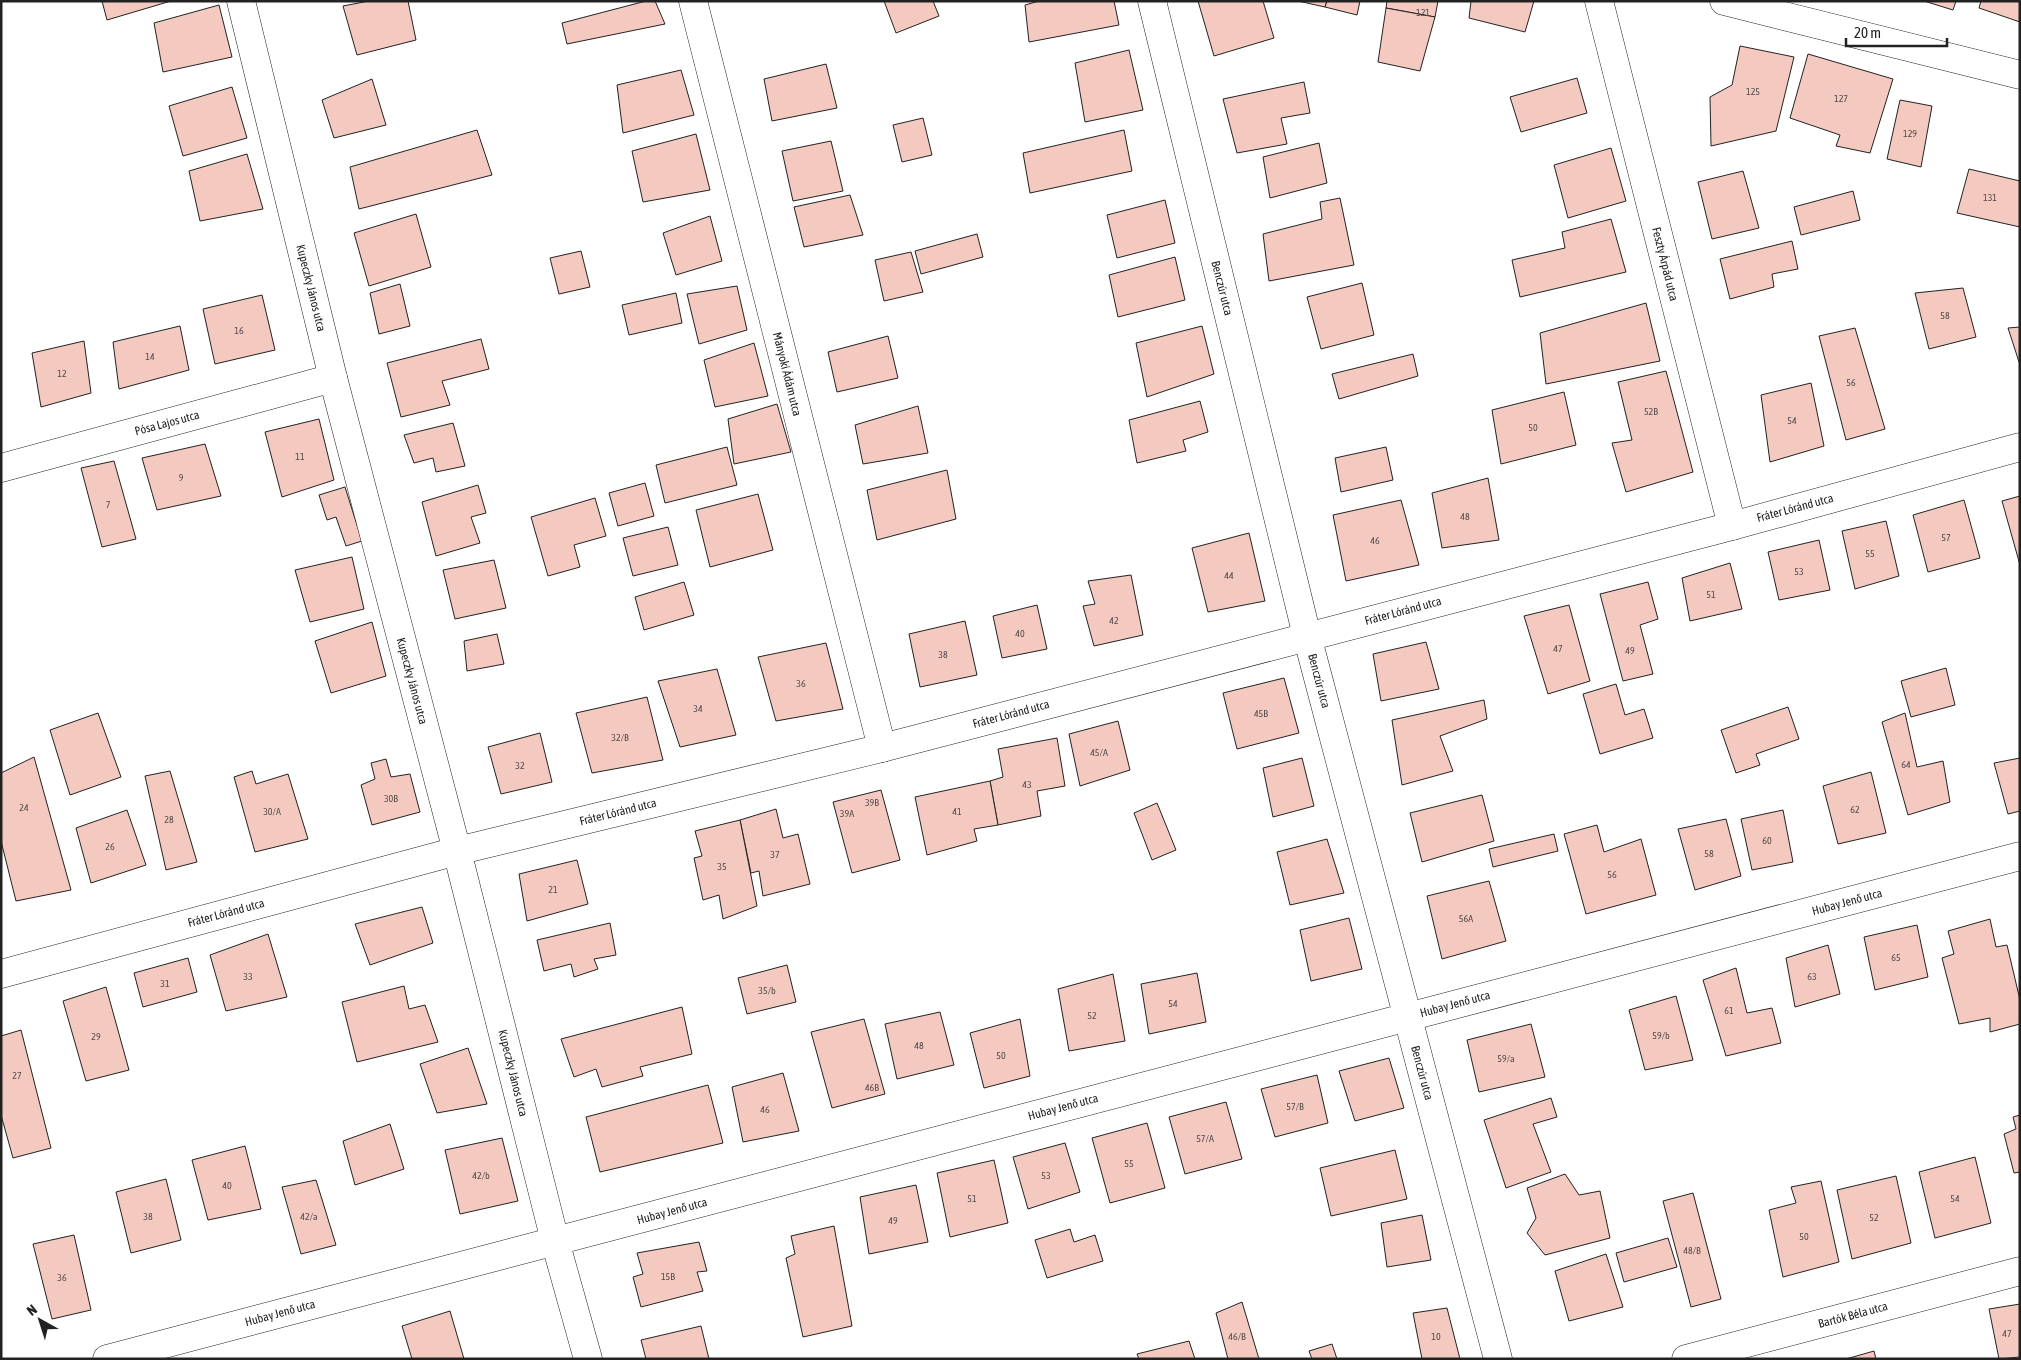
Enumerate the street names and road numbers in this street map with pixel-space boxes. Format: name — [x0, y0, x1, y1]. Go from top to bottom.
street label: Feszty Árpád utca — [1649, 226, 1681, 302]
street label: Kupeczky János utca — [293, 243, 329, 333]
street label: Benczúr utca — [1208, 259, 1236, 317]
street label: Mányoki Ádám utca — [770, 331, 804, 417]
street label: Pósa Lajos utca — [133, 408, 201, 438]
street label: Fráter Lóránd utca — [1755, 491, 1835, 525]
street label: Fráter Lóránd utca — [1363, 594, 1443, 628]
street label: Kupeczky János utca — [394, 636, 430, 726]
street label: Benczúr utca — [1305, 652, 1333, 710]
street label: Fráter Lóránd utca — [971, 697, 1051, 731]
street label: Fráter Lóránd utca — [578, 796, 658, 828]
street label: Hubay Jenő utca — [1810, 886, 1884, 918]
street label: Fráter Lóránd utca — [186, 896, 266, 930]
street label: Hubay Jenő utca — [1418, 988, 1492, 1020]
street label: Kupeczky János utca — [495, 1028, 531, 1118]
street label: Benczúr utca — [1408, 1044, 1436, 1102]
street label: Hubay Jenő utca — [1026, 1091, 1100, 1123]
street label: Hubay Jenő utca — [635, 1195, 709, 1227]
street label: Hubay Jenő utca — [243, 1297, 317, 1329]
street label: Bartók Béla utca — [1817, 1299, 1889, 1331]

